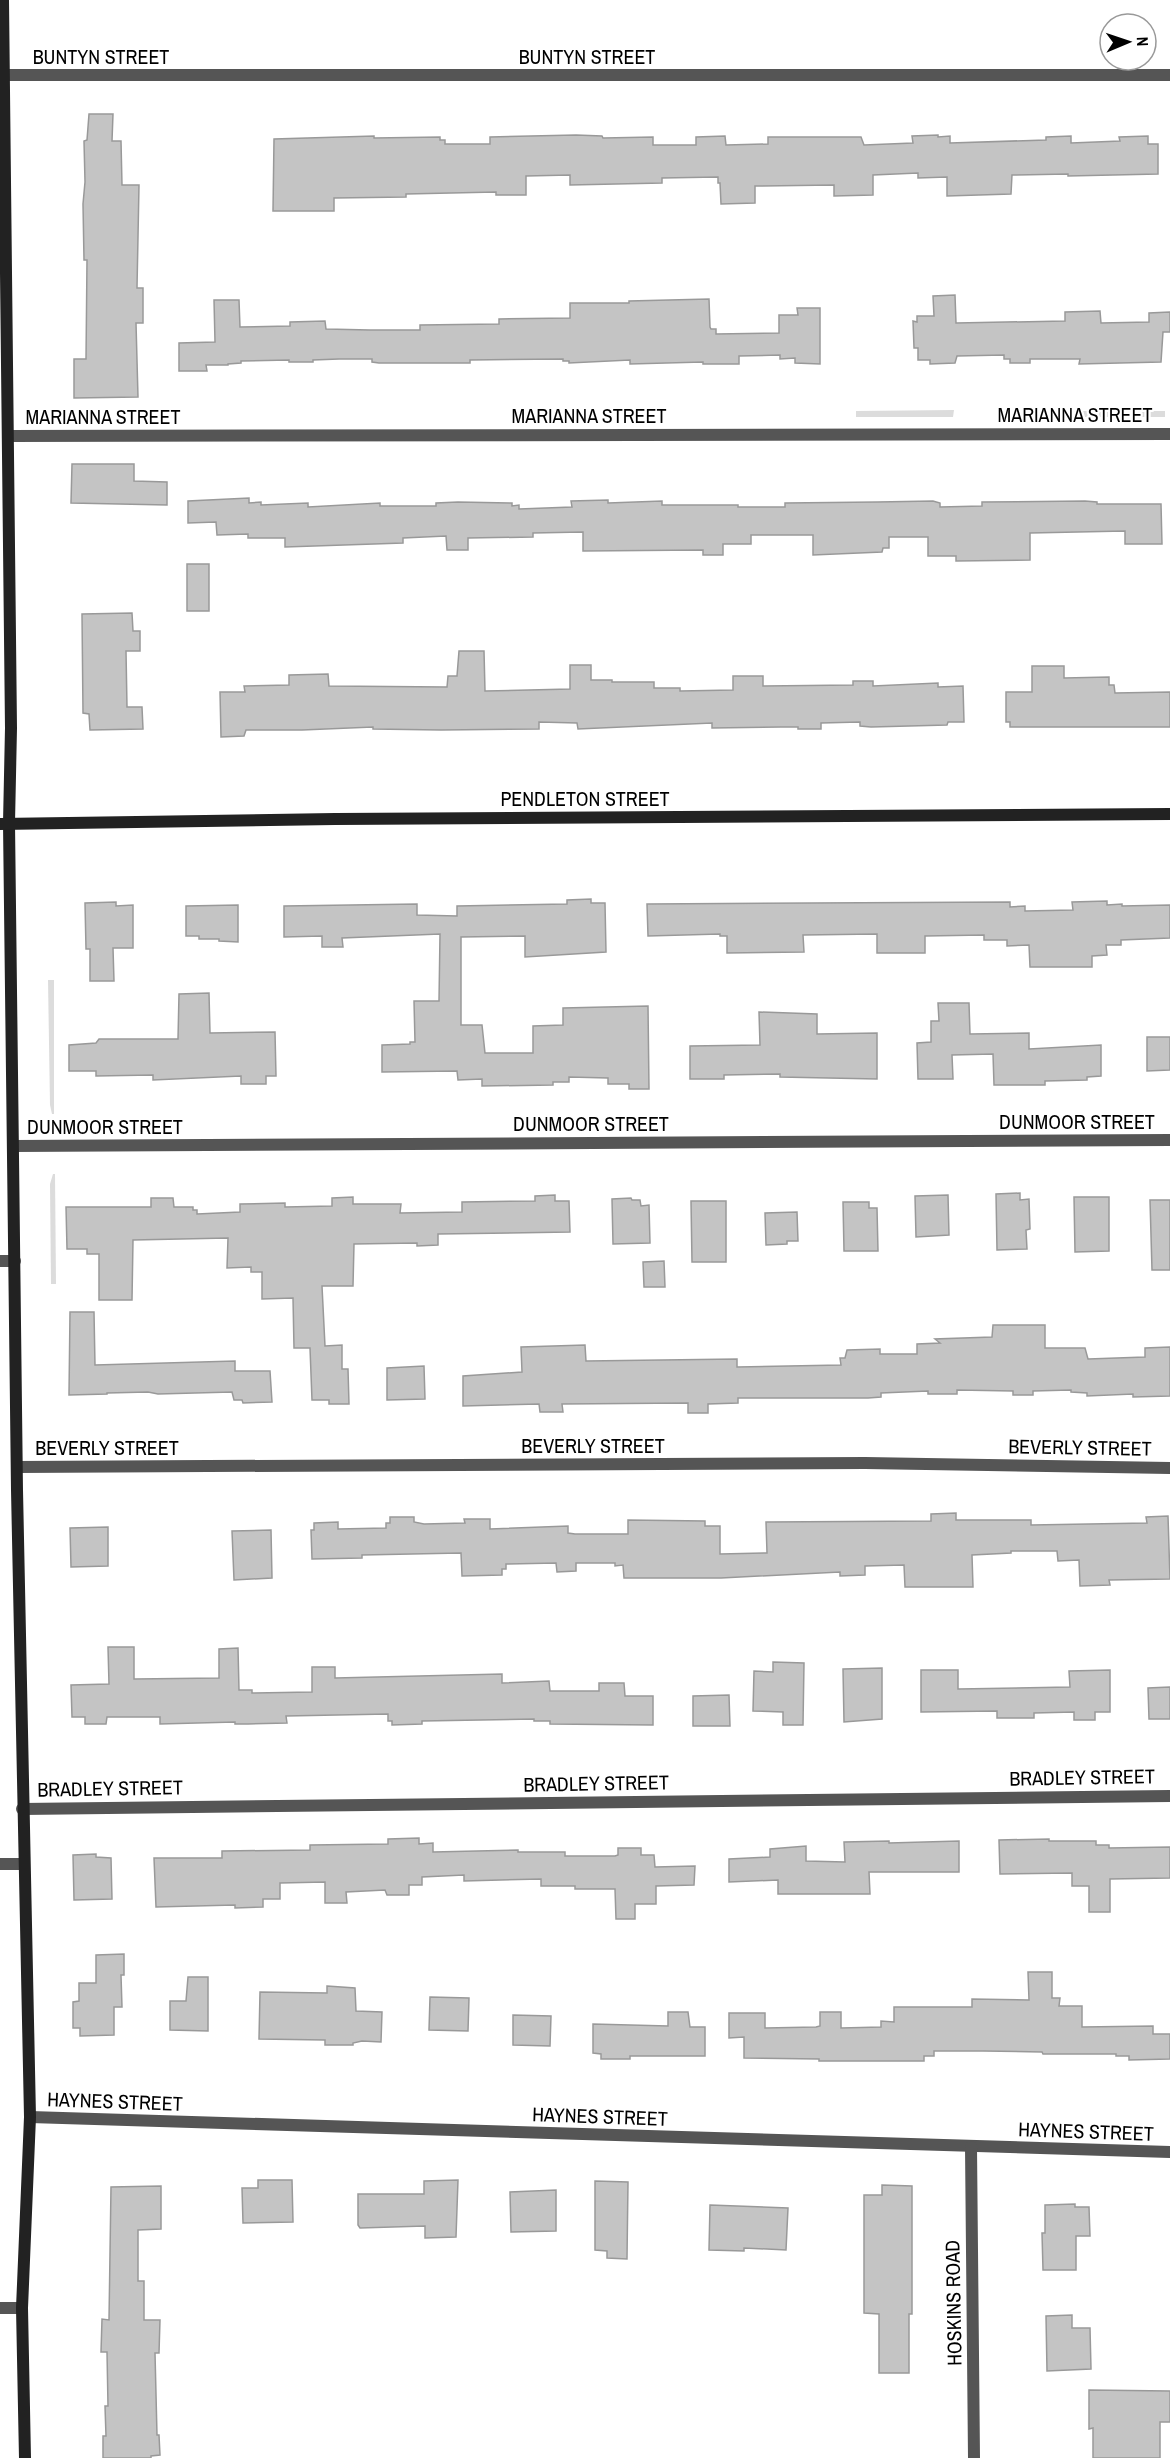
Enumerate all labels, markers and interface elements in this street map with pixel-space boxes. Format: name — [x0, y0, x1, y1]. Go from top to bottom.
north arrow — [1098, 12, 1158, 72]
text: N — [1132, 36, 1154, 47]
street label: BUNTYN STREET — [33, 43, 169, 70]
street label: BUNTYN STREET — [519, 43, 655, 70]
street label: MARIANNA STREET — [998, 401, 1152, 428]
street label: MARIANNA STREET — [512, 402, 666, 429]
street label: MARIANNA STREET — [26, 403, 180, 430]
street label: PENDLETON STREET — [500, 785, 670, 812]
street label: DUNMOOR STREET — [999, 1108, 1155, 1135]
street label: DUNMOOR STREET — [513, 1110, 669, 1137]
street label: DUNMOOR STREET — [27, 1113, 183, 1140]
street label: BEVERLY STREET — [521, 1432, 665, 1459]
street label: BEVERLY STREET — [1008, 1432, 1152, 1462]
street label: BEVERLY STREET — [35, 1434, 179, 1461]
street label: BRADLEY STREET — [1009, 1762, 1155, 1792]
street label: BRADLEY STREET — [523, 1768, 669, 1798]
street label: BRADLEY STREET — [37, 1773, 183, 1803]
street label: HAYNES STREET — [47, 2085, 183, 2117]
street label: HAYNES STREET — [532, 2100, 668, 2132]
street label: HAYNES STREET — [1018, 2115, 1154, 2147]
street label: HOSKINS ROAD — [938, 2240, 968, 2366]

